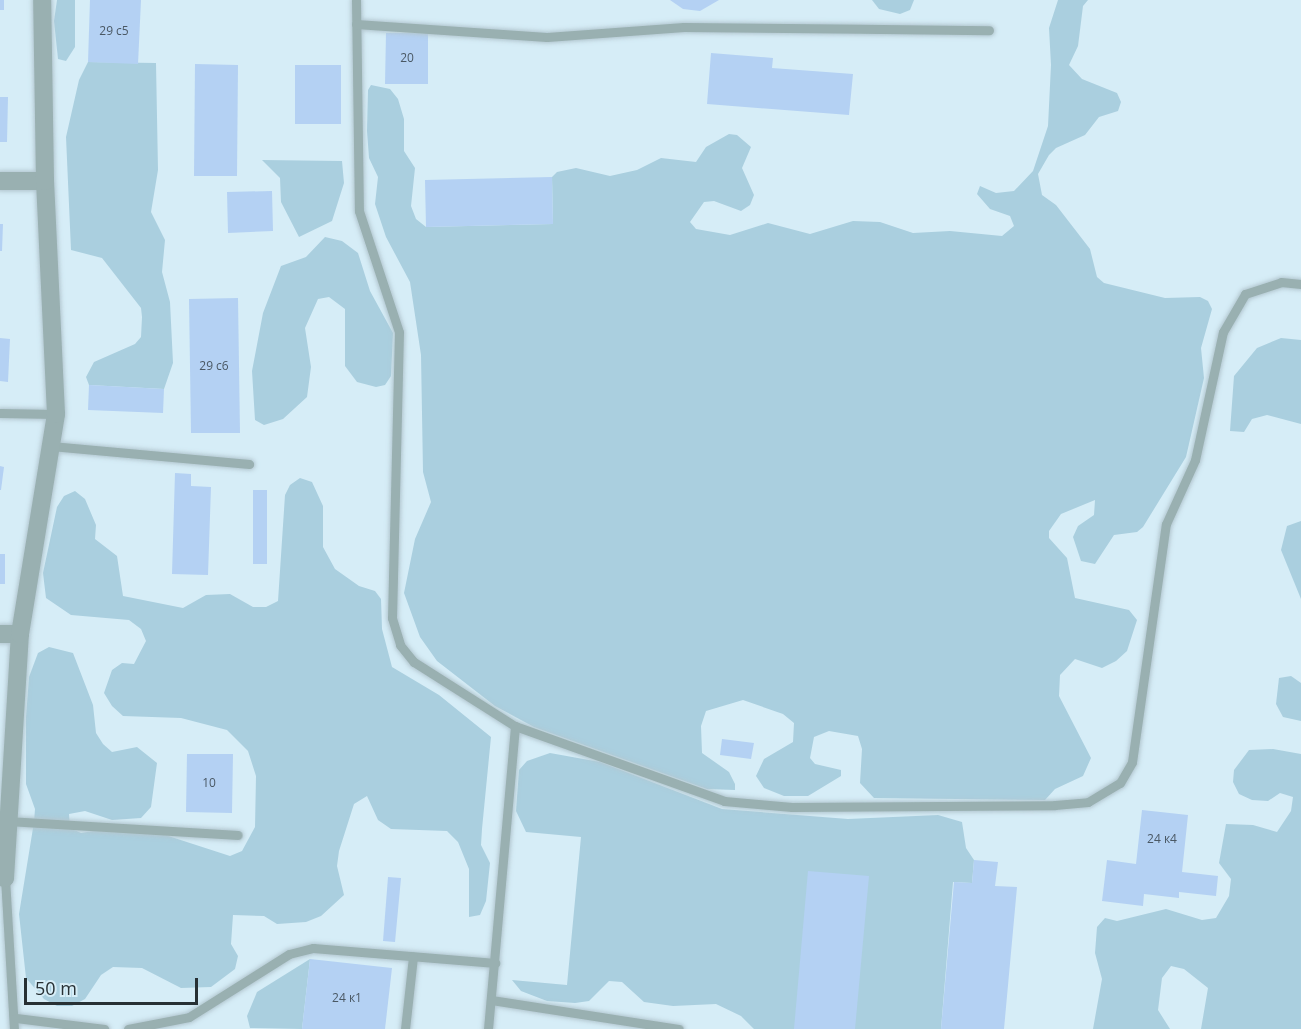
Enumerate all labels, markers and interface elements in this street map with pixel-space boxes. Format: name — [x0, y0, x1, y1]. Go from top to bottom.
house number: 29 с5 — [99, 24, 129, 38]
house number: 20 — [400, 51, 414, 65]
house number: 29 с6 — [199, 359, 229, 373]
house number: 10 — [202, 776, 216, 790]
house number: 24 к4 — [1147, 832, 1177, 846]
scale bar — [27, 966, 201, 1004]
text: 50 m — [35, 976, 77, 1000]
house number: 24 к1 — [332, 991, 362, 1005]

